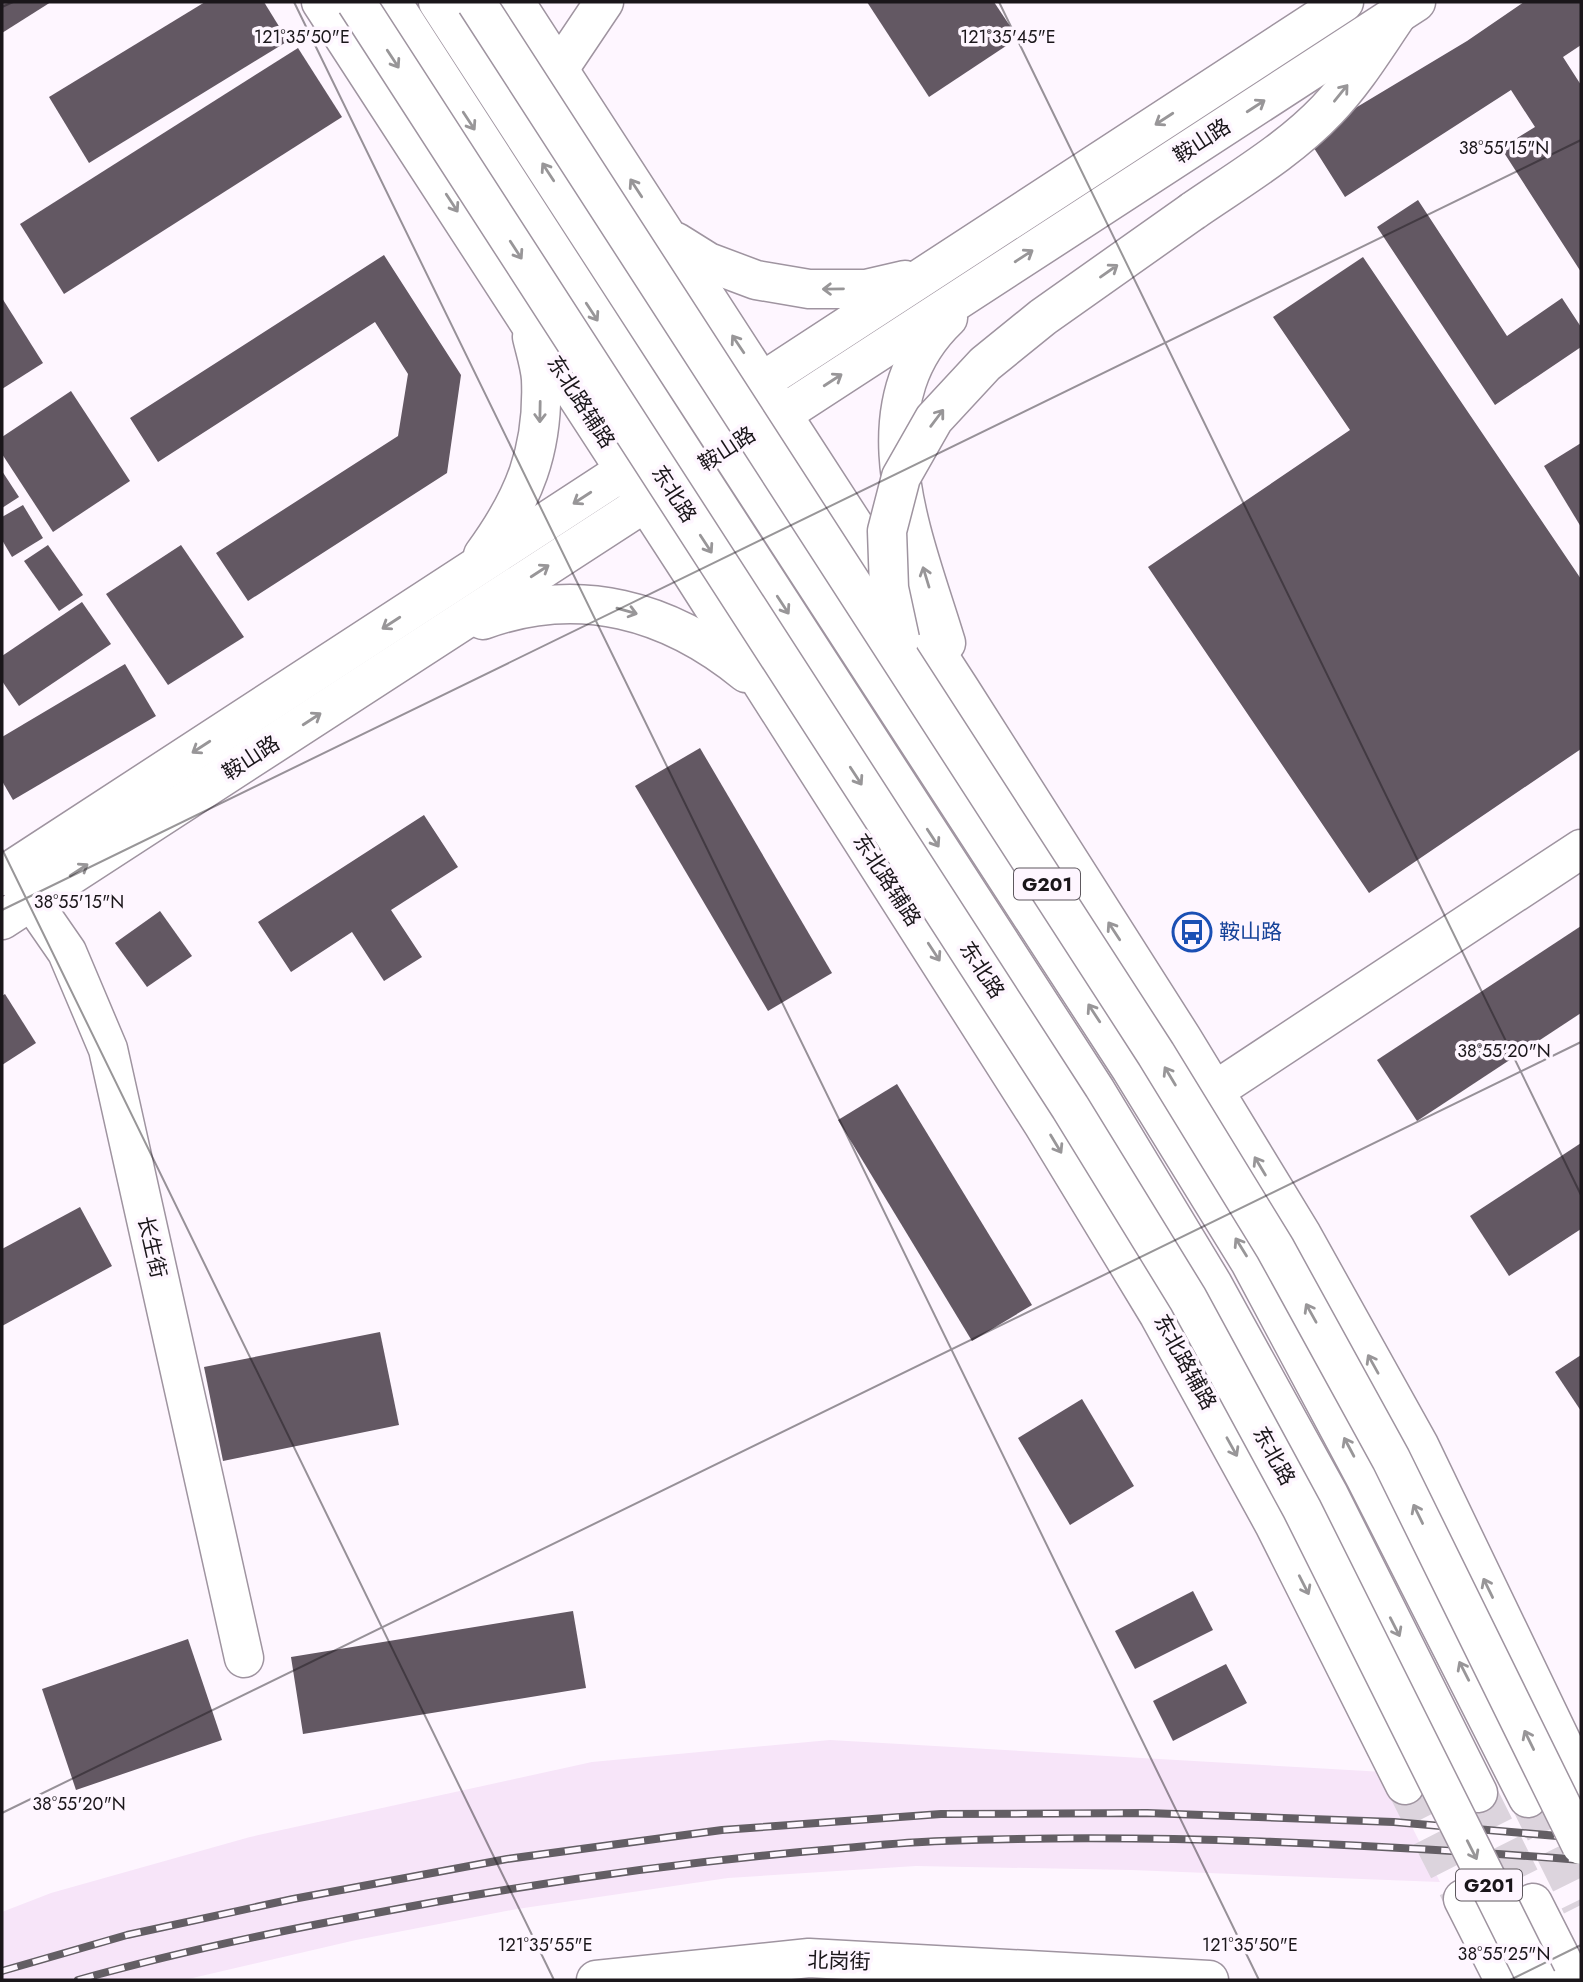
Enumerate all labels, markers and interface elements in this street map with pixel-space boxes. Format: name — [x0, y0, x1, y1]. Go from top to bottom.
text: 121°35'50"E — [254, 24, 350, 50]
text: 121°35'45"E — [960, 24, 1056, 50]
one-way arrow — [385, 49, 400, 68]
one-way arrow — [1333, 84, 1349, 102]
one-way arrow — [1246, 98, 1266, 112]
one-way arrow — [462, 110, 476, 130]
street label: 鞍山路 — [1167, 111, 1237, 171]
one-way arrow — [1154, 113, 1174, 127]
text: 38°55'15"N — [1459, 135, 1549, 161]
one-way arrow — [541, 163, 555, 182]
one-way arrow — [629, 179, 643, 199]
one-way arrow — [444, 193, 459, 212]
one-way arrow — [509, 240, 524, 259]
one-way arrow — [1014, 249, 1034, 263]
one-way arrow — [1098, 264, 1118, 278]
one-way arrow — [822, 282, 845, 296]
one-way arrow — [586, 301, 600, 321]
one-way arrow — [731, 335, 745, 354]
street label: 东北路辅路 — [540, 350, 622, 454]
one-way arrow — [823, 373, 843, 387]
one-way arrow — [533, 400, 547, 423]
one-way arrow — [929, 409, 944, 428]
street label: 鞍山路 — [692, 419, 762, 479]
street label: 东北路 — [644, 459, 704, 529]
one-way arrow — [572, 491, 592, 505]
one-way arrow — [699, 534, 714, 553]
one-way arrow — [530, 564, 549, 578]
one-way arrow — [918, 566, 931, 588]
one-way arrow — [776, 595, 790, 615]
one-way arrow — [616, 606, 638, 619]
one-way arrow — [382, 616, 402, 630]
one-way arrow — [301, 712, 321, 726]
street label: 鞍山路 — [216, 728, 286, 788]
one-way arrow — [191, 740, 211, 754]
one-way arrow — [849, 766, 864, 785]
one-way arrow — [926, 827, 940, 847]
street label: 东北路辅路 — [846, 828, 928, 932]
one-way arrow — [69, 862, 89, 876]
road number: G201 — [1014, 869, 1080, 900]
text: 38°55'15"N — [34, 889, 124, 915]
bus stop icon: 鞍山路 — [1171, 911, 1213, 953]
place label: 鞍山路 — [1219, 917, 1282, 947]
one-way arrow — [1107, 922, 1121, 942]
street label: 东北路 — [952, 935, 1012, 1005]
one-way arrow — [927, 942, 941, 962]
one-way arrow — [1087, 1003, 1101, 1023]
text: 38°55'20"N — [1457, 1038, 1551, 1064]
one-way arrow — [1162, 1066, 1176, 1086]
one-way arrow — [1049, 1134, 1063, 1154]
one-way arrow — [1253, 1157, 1267, 1177]
street label: 长生街 — [130, 1213, 174, 1281]
one-way arrow — [1233, 1238, 1248, 1257]
one-way arrow — [1304, 1304, 1318, 1324]
street label: 东北路辅路 — [1146, 1309, 1224, 1415]
one-way arrow — [1366, 1354, 1380, 1374]
street label: 东北路 — [1246, 1421, 1302, 1491]
one-way arrow — [1225, 1436, 1239, 1457]
one-way arrow — [1342, 1437, 1355, 1458]
one-way arrow — [1411, 1504, 1425, 1525]
one-way arrow — [1298, 1574, 1312, 1595]
one-way arrow — [1480, 1578, 1494, 1599]
one-way arrow — [1388, 1616, 1402, 1637]
one-way arrow — [1456, 1661, 1470, 1682]
one-way arrow — [1522, 1730, 1536, 1751]
text: 38°55'20"N — [32, 1791, 126, 1817]
one-way arrow — [1465, 1839, 1479, 1860]
road number: G201 — [1456, 1870, 1522, 1900]
text: 121°35'55"E — [497, 1932, 593, 1958]
text: 121°35'50"E — [1202, 1932, 1298, 1958]
text: 38°55'25"N — [1458, 1941, 1550, 1967]
street label: 北岗街 — [807, 1945, 871, 1977]

